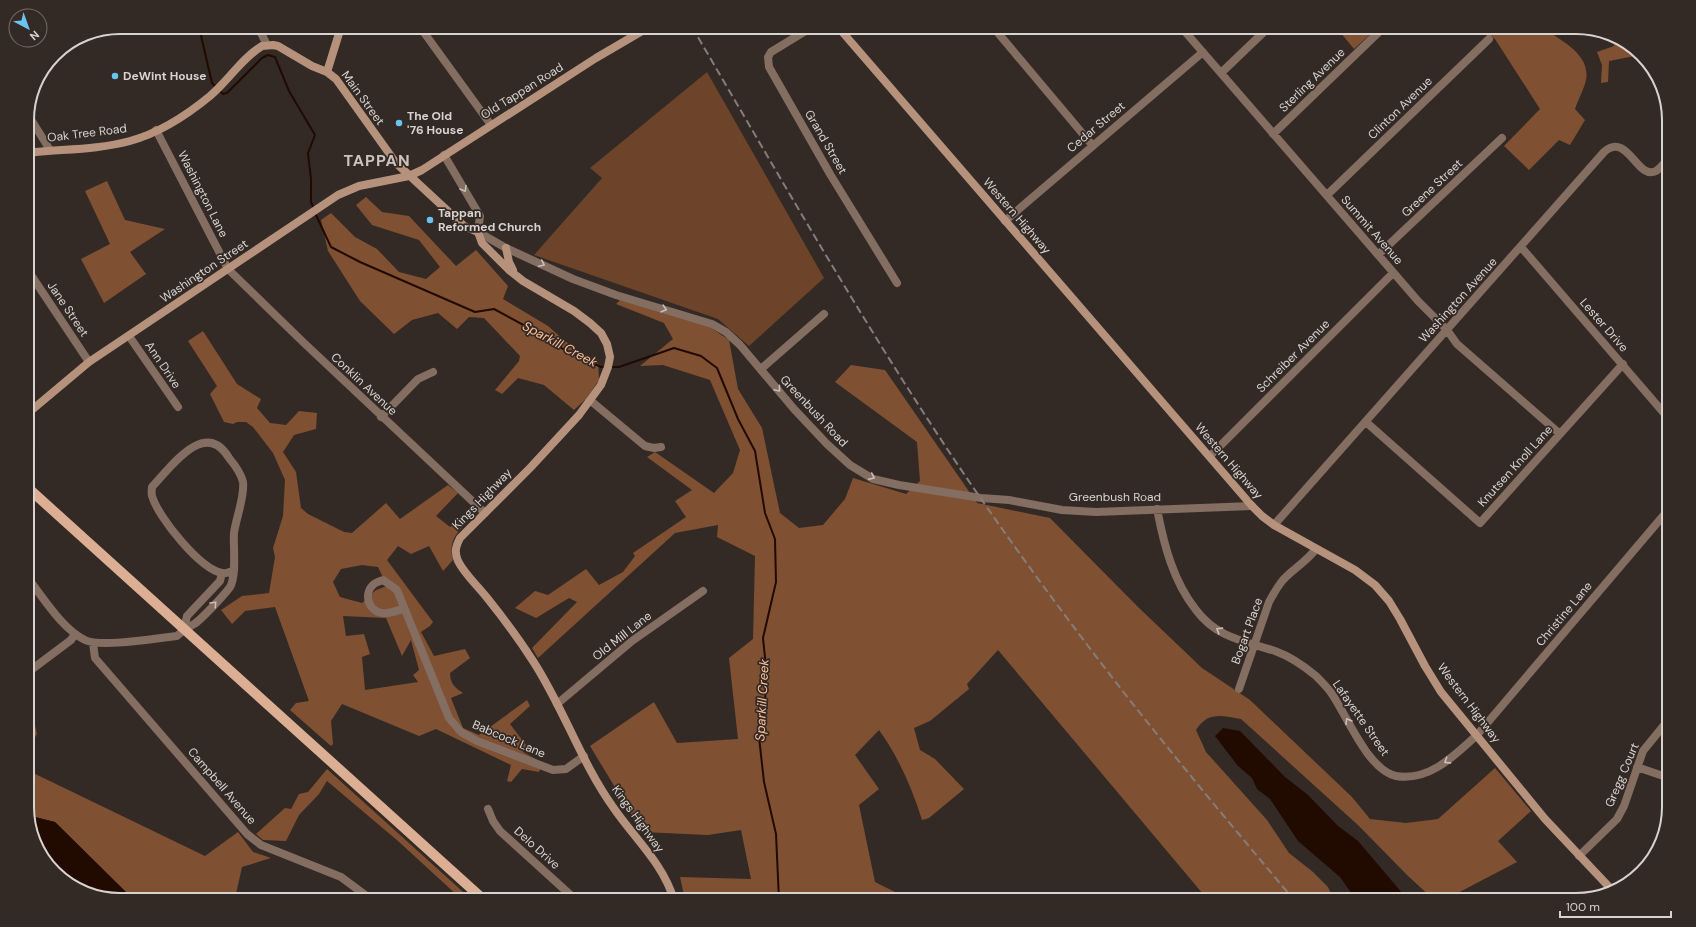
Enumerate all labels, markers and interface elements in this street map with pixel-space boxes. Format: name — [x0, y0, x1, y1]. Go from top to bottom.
north arrow — [8, 8, 48, 48]
text: N — [27, 28, 42, 43]
street label: Sterling Avenue — [1276, 44, 1349, 116]
street label: Old Tappan Road — [478, 59, 566, 123]
place label: DeWint House — [123, 68, 207, 84]
street label: Main Street — [338, 68, 388, 129]
marker: DeWint House — [110, 71, 120, 81]
street label: Clinton Avenue — [1364, 73, 1436, 143]
street label: Cedar Street — [1064, 98, 1129, 156]
street label: Grand Street — [801, 107, 851, 177]
place label: The Old '76 House — [407, 108, 463, 138]
marker: The Old '76 House — [394, 118, 404, 128]
street label: Oak Tree Road — [46, 120, 128, 146]
street label: Washington Lane — [174, 148, 232, 240]
district label: TAPPAN — [343, 150, 411, 171]
street label: Greene Street — [1398, 155, 1466, 220]
street label: Western Highway — [979, 175, 1055, 258]
one-way arrow — [460, 185, 467, 192]
street label: Summit Avenue — [1337, 192, 1407, 268]
place label: Tappan Reformed Church — [438, 205, 541, 235]
marker: Tappan Reformed Church — [425, 215, 435, 225]
street label: Washington Street — [157, 235, 251, 306]
street label: Washington Avenue — [1415, 254, 1501, 346]
one-way arrow — [537, 259, 545, 267]
street label: Jane Street — [44, 278, 93, 340]
street label: Lester Drive — [1576, 295, 1632, 355]
one-way arrow — [660, 304, 667, 313]
street label: Schreiber Avenue — [1253, 316, 1333, 396]
water label: Sparkill Creek — [520, 317, 601, 371]
street label: Ann Drive — [141, 338, 185, 392]
street label: Conklin Avenue — [327, 349, 401, 419]
street label: Greenbush Road — [777, 372, 851, 450]
one-way arrow — [773, 385, 780, 392]
street label: Western Highway — [1191, 420, 1267, 503]
street label: Knutsen Knoll Lane — [1474, 422, 1556, 510]
street label: Kings Highway — [449, 465, 516, 533]
one-way arrow — [867, 472, 875, 480]
street label: Greenbush Road — [1069, 489, 1161, 505]
street label: Christine Lane — [1532, 578, 1596, 650]
street label: Bogart Place — [1228, 595, 1266, 666]
one-way arrow — [209, 601, 216, 609]
street label: Old Mill Lane — [589, 608, 655, 664]
one-way arrow — [1216, 628, 1223, 635]
water label: Sparkill Creek — [751, 658, 773, 742]
street label: Western Highway — [1434, 660, 1504, 746]
street label: Lafayette Street — [1329, 677, 1393, 759]
street label: Babcock Lane — [470, 716, 548, 762]
one-way arrow — [1345, 718, 1352, 725]
street label: Gregg Court — [1601, 740, 1643, 810]
street label: Campbell Avenue — [184, 744, 260, 828]
one-way arrow — [1445, 756, 1452, 763]
street label: Kings Highway — [608, 782, 668, 856]
street label: Delo Drive — [511, 823, 563, 873]
scale bar — [1560, 893, 1671, 919]
text: 100 m — [1566, 899, 1600, 915]

